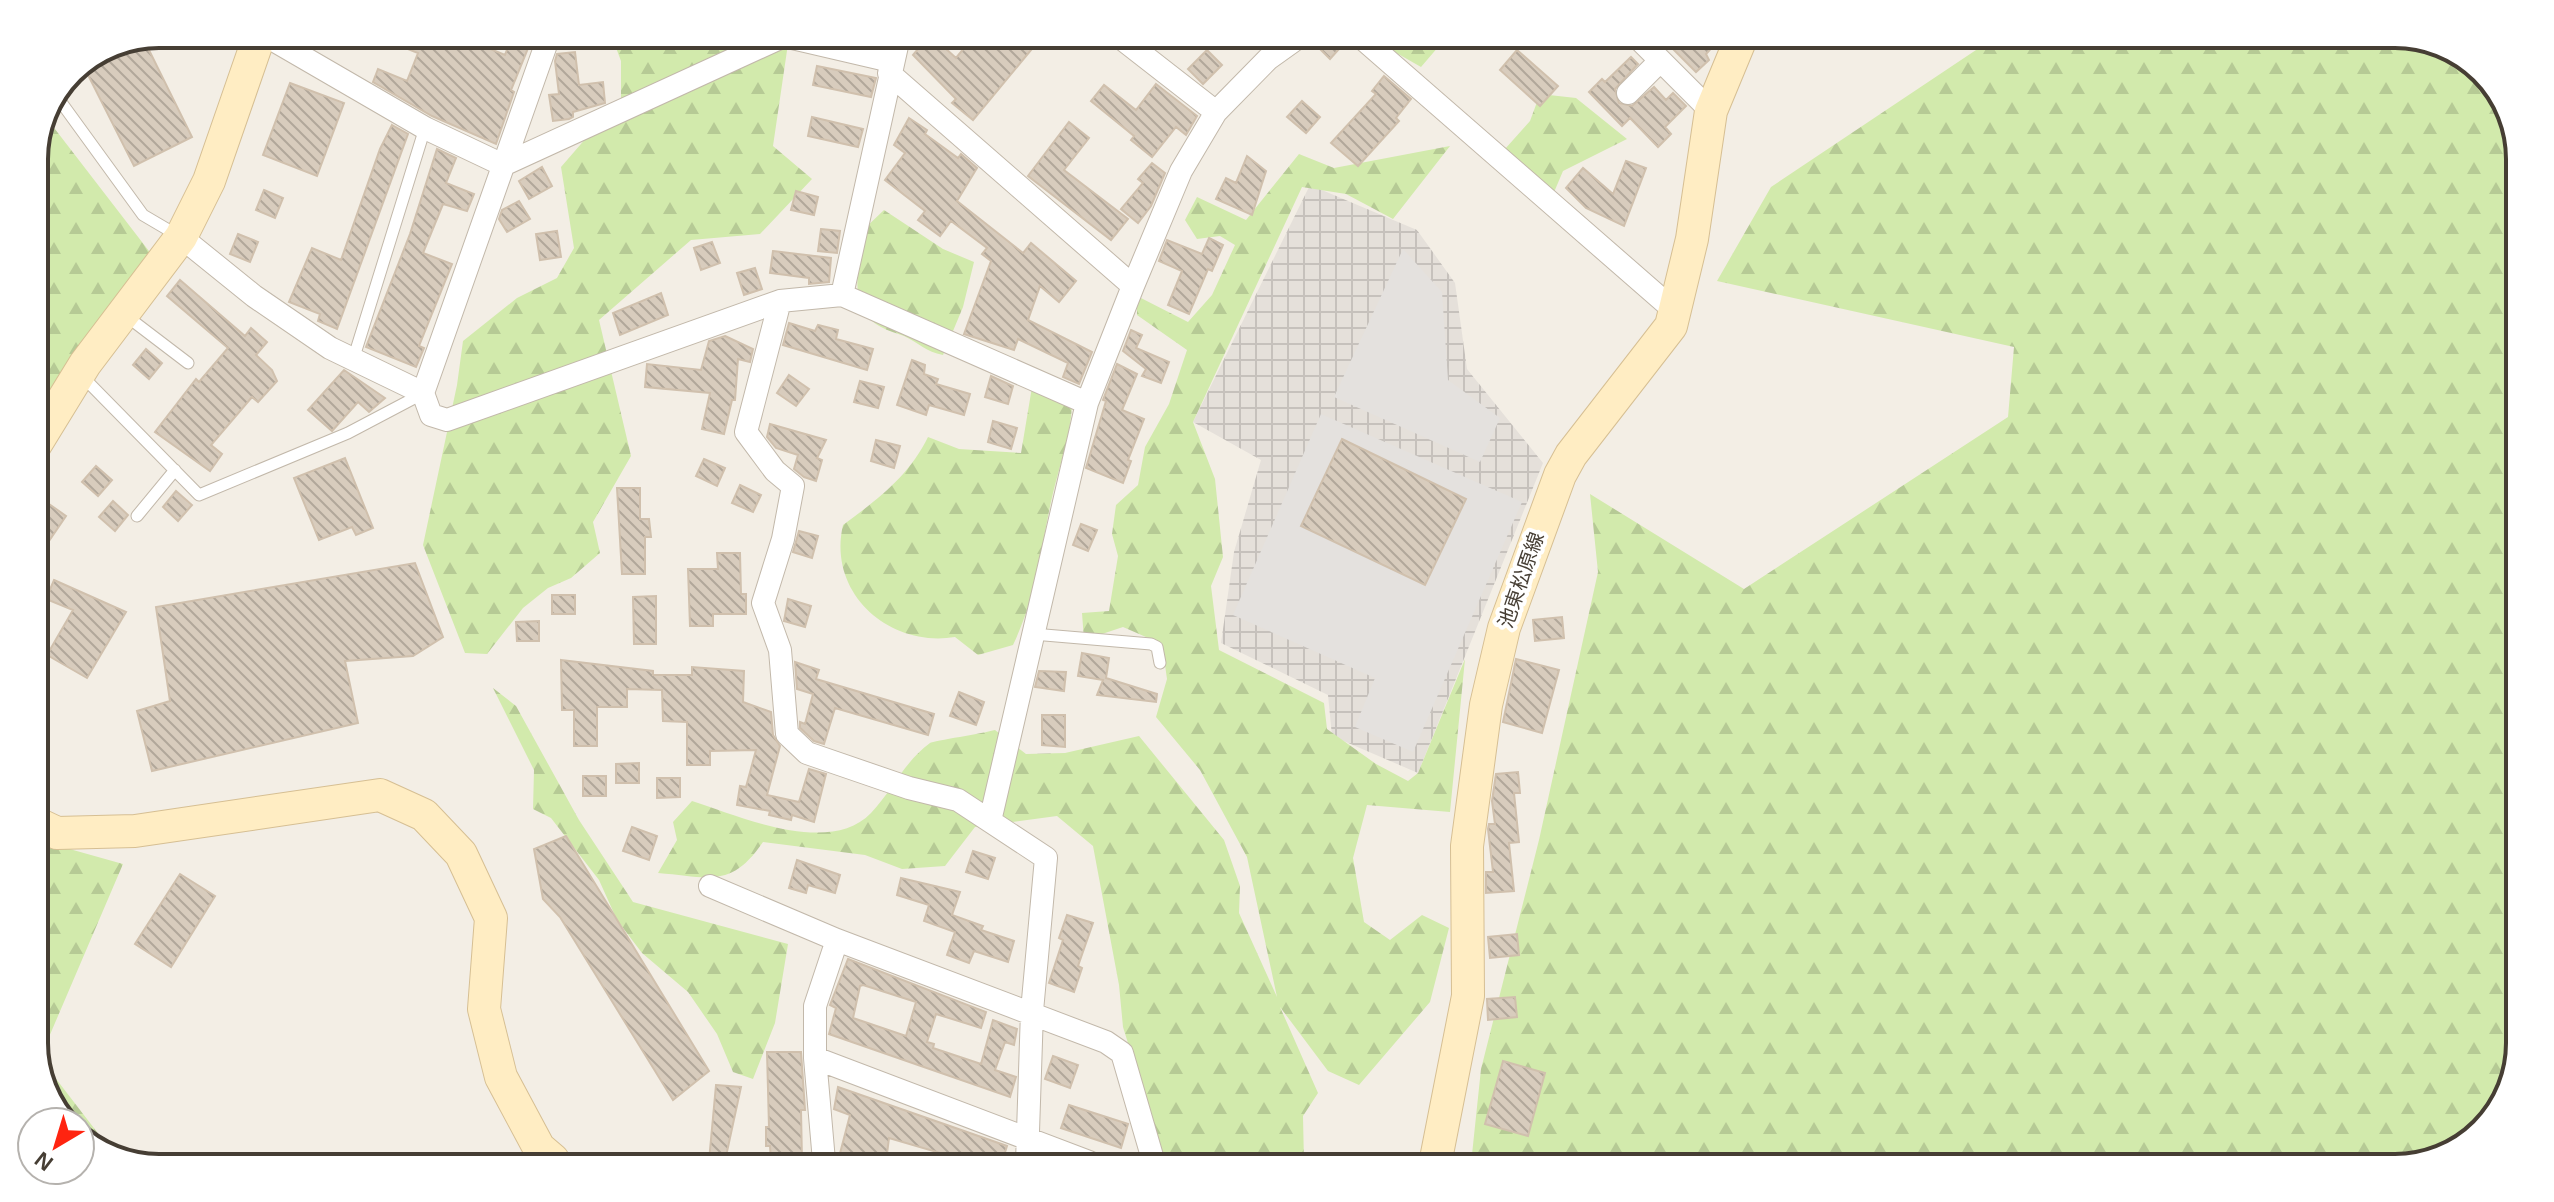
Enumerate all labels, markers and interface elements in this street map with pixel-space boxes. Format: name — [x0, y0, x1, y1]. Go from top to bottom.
street label: 池東松原線 — [1494, 529, 1548, 631]
north arrow — [16, 1106, 96, 1186]
text: N — [30, 1147, 58, 1176]

